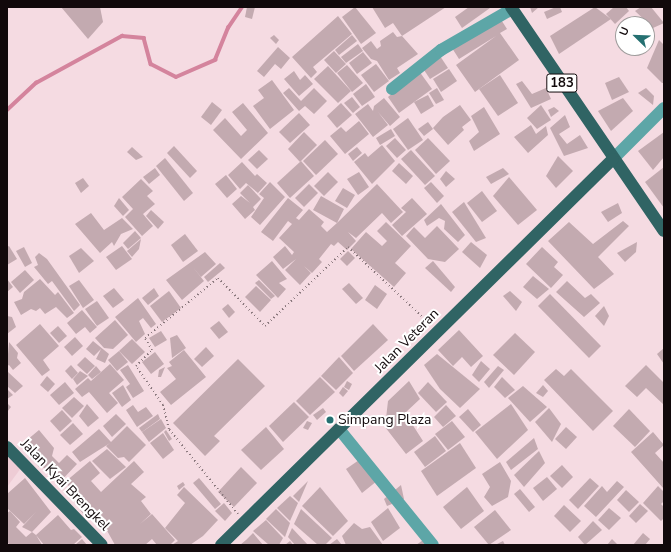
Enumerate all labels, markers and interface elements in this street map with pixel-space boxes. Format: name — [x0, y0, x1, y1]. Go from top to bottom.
north arrow — [615, 16, 655, 56]
text: U — [616, 25, 633, 38]
road number: 183 — [546, 72, 578, 94]
street label: Jalan Veteran — [371, 305, 443, 377]
place label: Simpang Plaza — [338, 412, 431, 428]
marker: Simpang Plaza — [325, 415, 335, 425]
street label: Jalan Kyai Brengkel — [17, 436, 113, 534]

